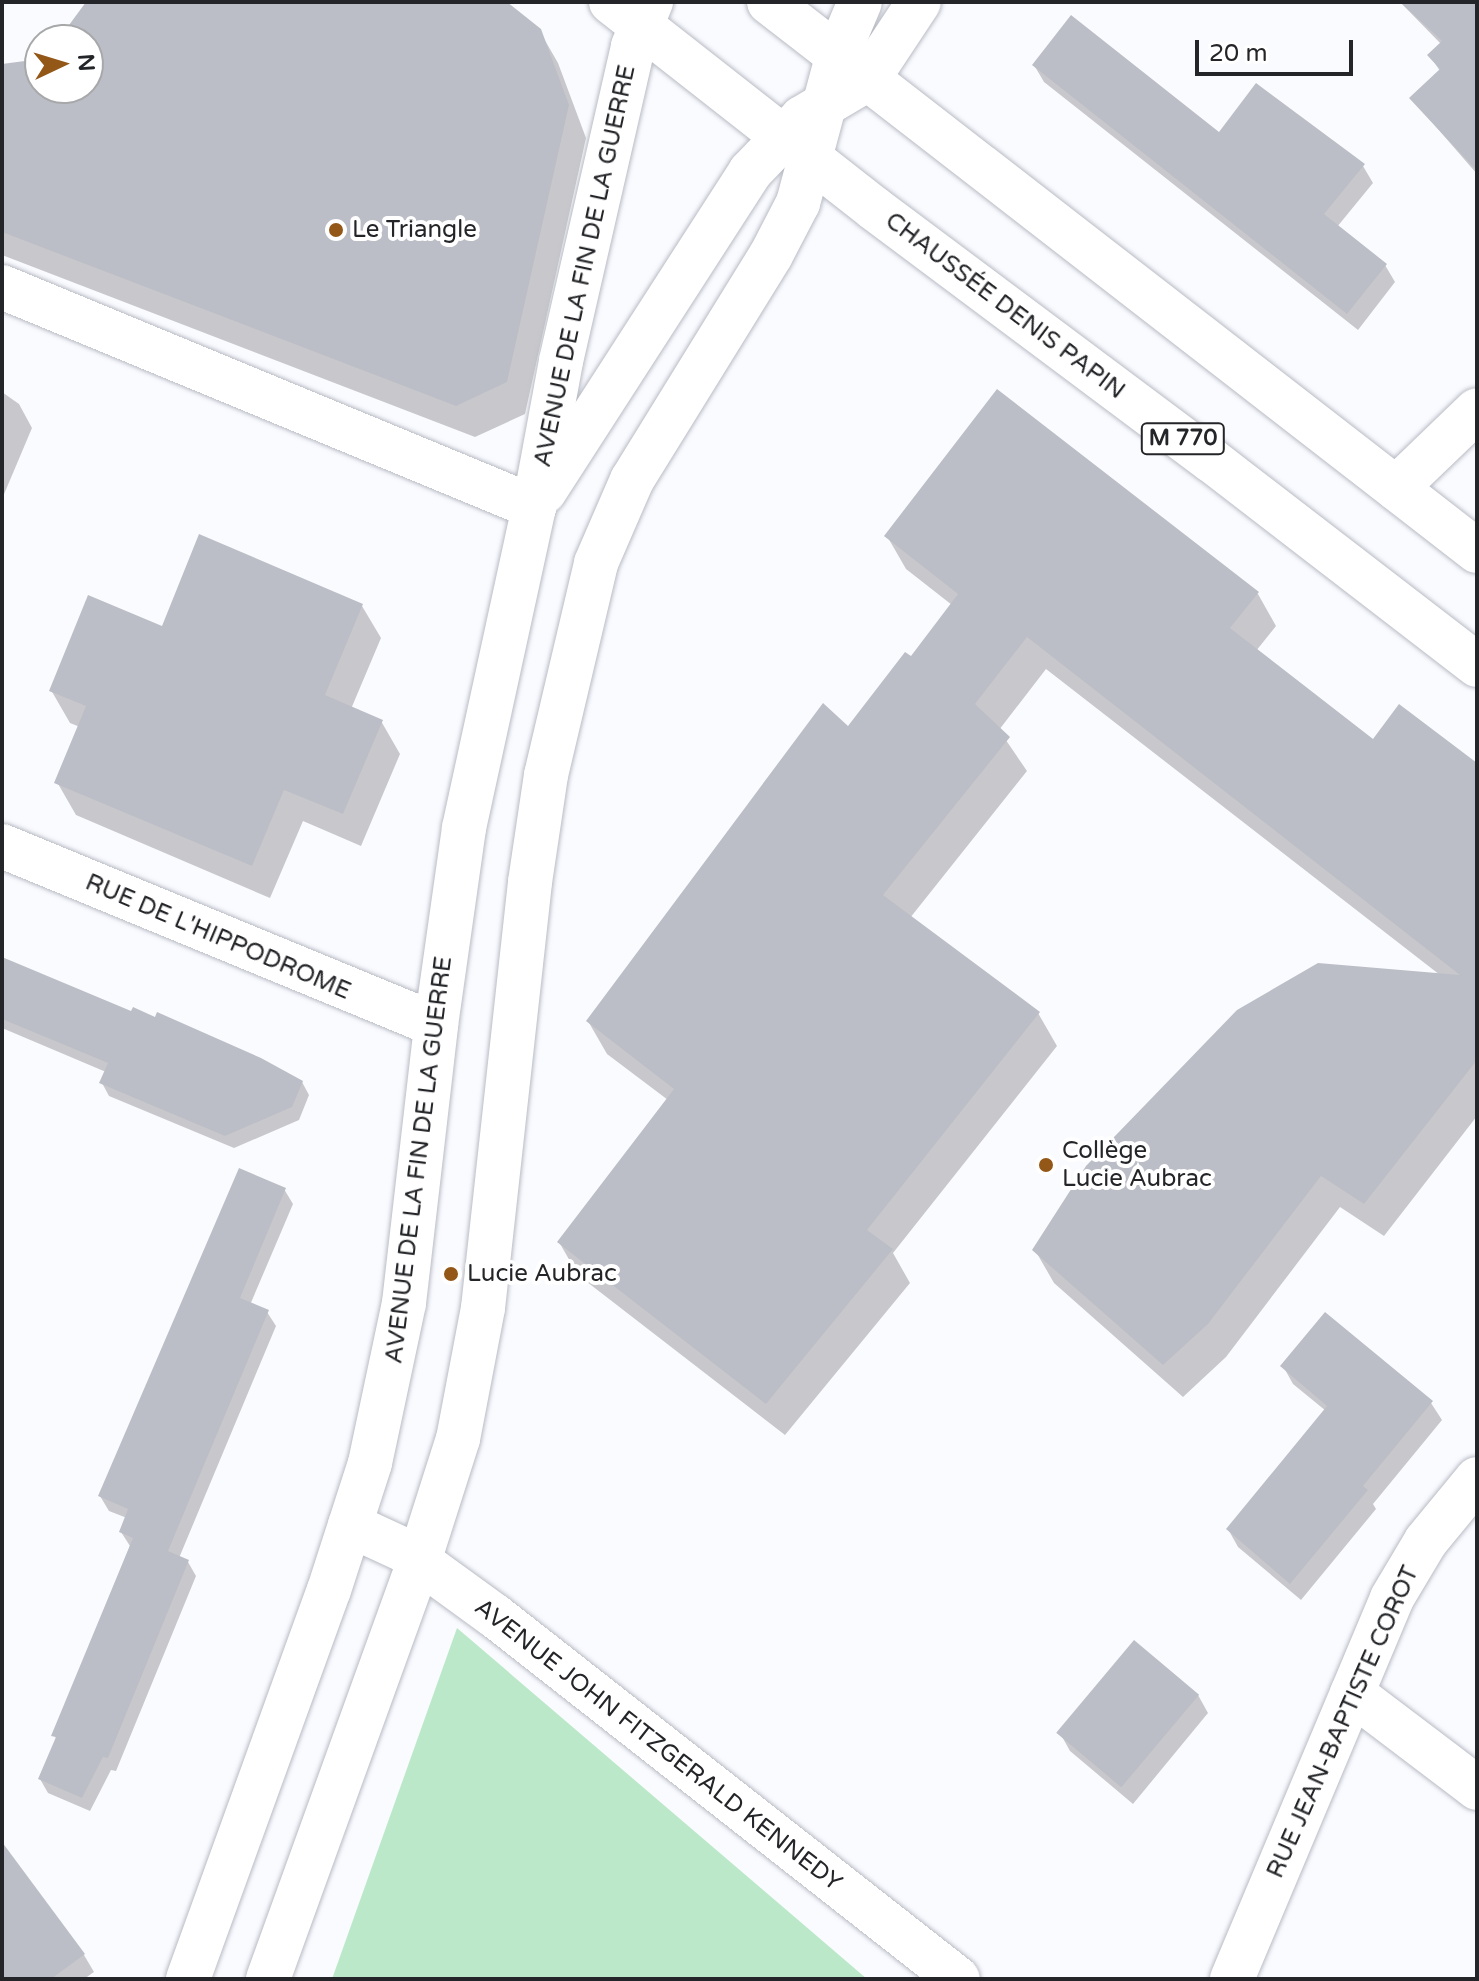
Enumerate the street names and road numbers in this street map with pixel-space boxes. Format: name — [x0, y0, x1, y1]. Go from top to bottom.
street label: AVENUE DE LA FIN DE LA GUERRE — [528, 62, 642, 470]
street label: CHAUSSÉE DENIS PAPIN — [880, 206, 1130, 406]
road number: M 770 — [1139, 421, 1227, 457]
street label: RUE DE L'HIPPODROME — [81, 868, 355, 1006]
street label: AVENUE DE LA FIN DE LA GUERRE — [380, 955, 458, 1365]
street label: RUE JEAN-BAPTISTE COROT — [1261, 1561, 1425, 1883]
street label: AVENUE JOHN FITZGERALD KENNEDY — [469, 1593, 847, 1897]

